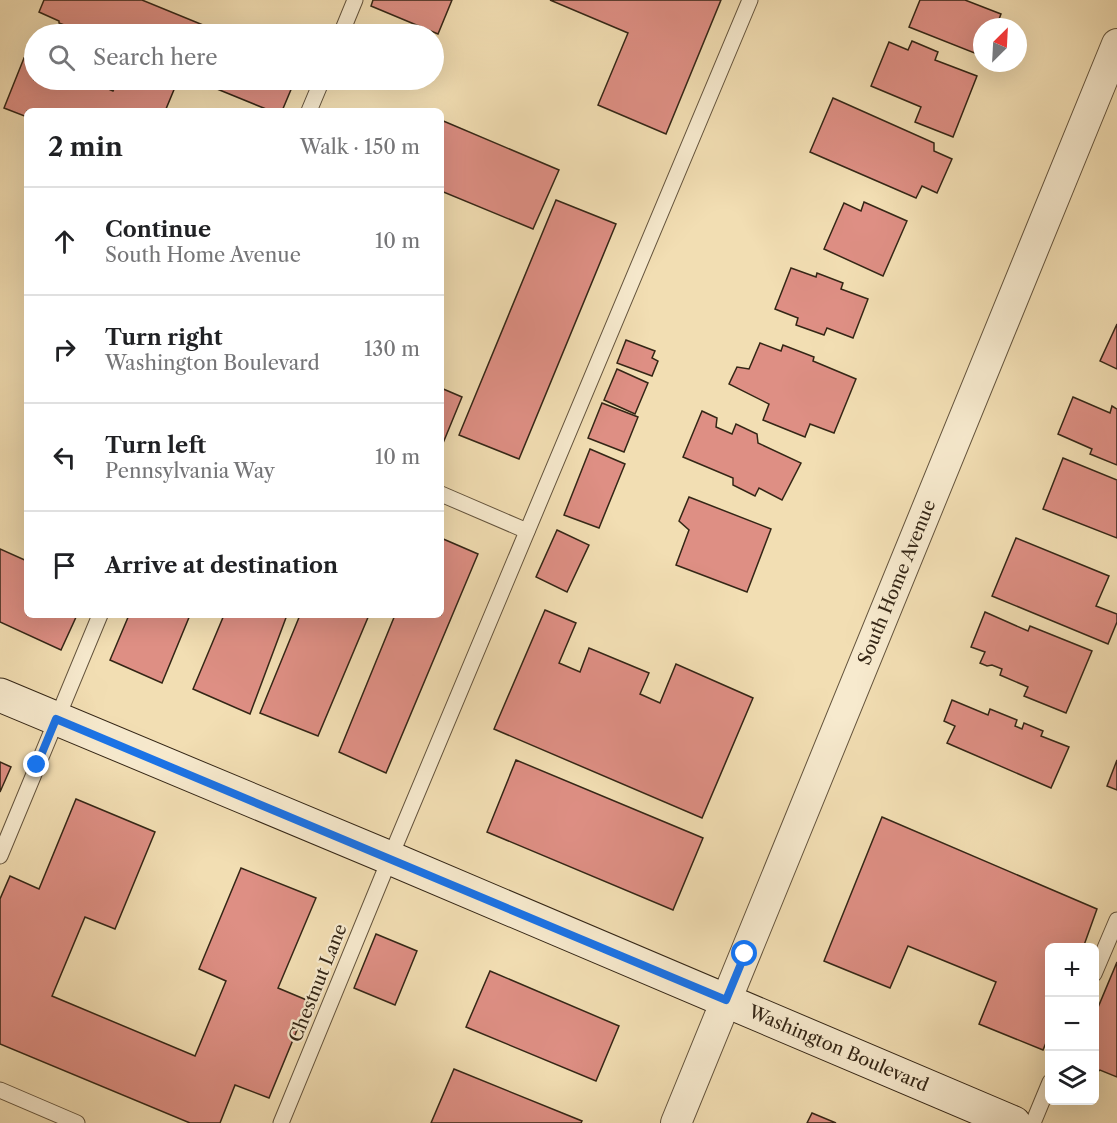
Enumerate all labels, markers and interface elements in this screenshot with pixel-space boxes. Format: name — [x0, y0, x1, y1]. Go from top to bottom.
north arrow — [973, 18, 1027, 72]
search box — [24, 24, 444, 90]
icon: search — [45, 41, 78, 74]
text: Search here — [93, 44, 218, 71]
text: 2 min — [48, 131, 123, 163]
text: Walk · 150 m — [300, 135, 420, 159]
text: Continue — [105, 216, 211, 243]
icon: ahead — [48, 225, 81, 258]
text: 10 m — [375, 229, 420, 253]
text: South Home Avenue — [105, 243, 301, 267]
text: Turn right — [105, 324, 223, 351]
icon: right — [48, 333, 81, 366]
text: 130 m — [364, 337, 420, 361]
text: Washington Boulevard — [105, 351, 320, 375]
text: Turn left — [105, 432, 206, 459]
icon: left — [48, 441, 81, 474]
text: 10 m — [375, 445, 420, 469]
text: Pennsylvania Way — [105, 459, 275, 483]
street label: South Home Avenue — [853, 497, 941, 668]
icon: arrive — [48, 549, 81, 582]
text: Arrive at destination — [105, 552, 338, 579]
route end — [23, 751, 49, 777]
street label: Chestnut Lane — [284, 921, 352, 1045]
route start — [731, 940, 757, 966]
map controls — [1045, 943, 1099, 1105]
button: + — [1045, 943, 1099, 997]
button: − — [1045, 997, 1099, 1051]
street label: Washington Boulevard — [744, 1000, 932, 1096]
button: layers — [1045, 1051, 1099, 1105]

